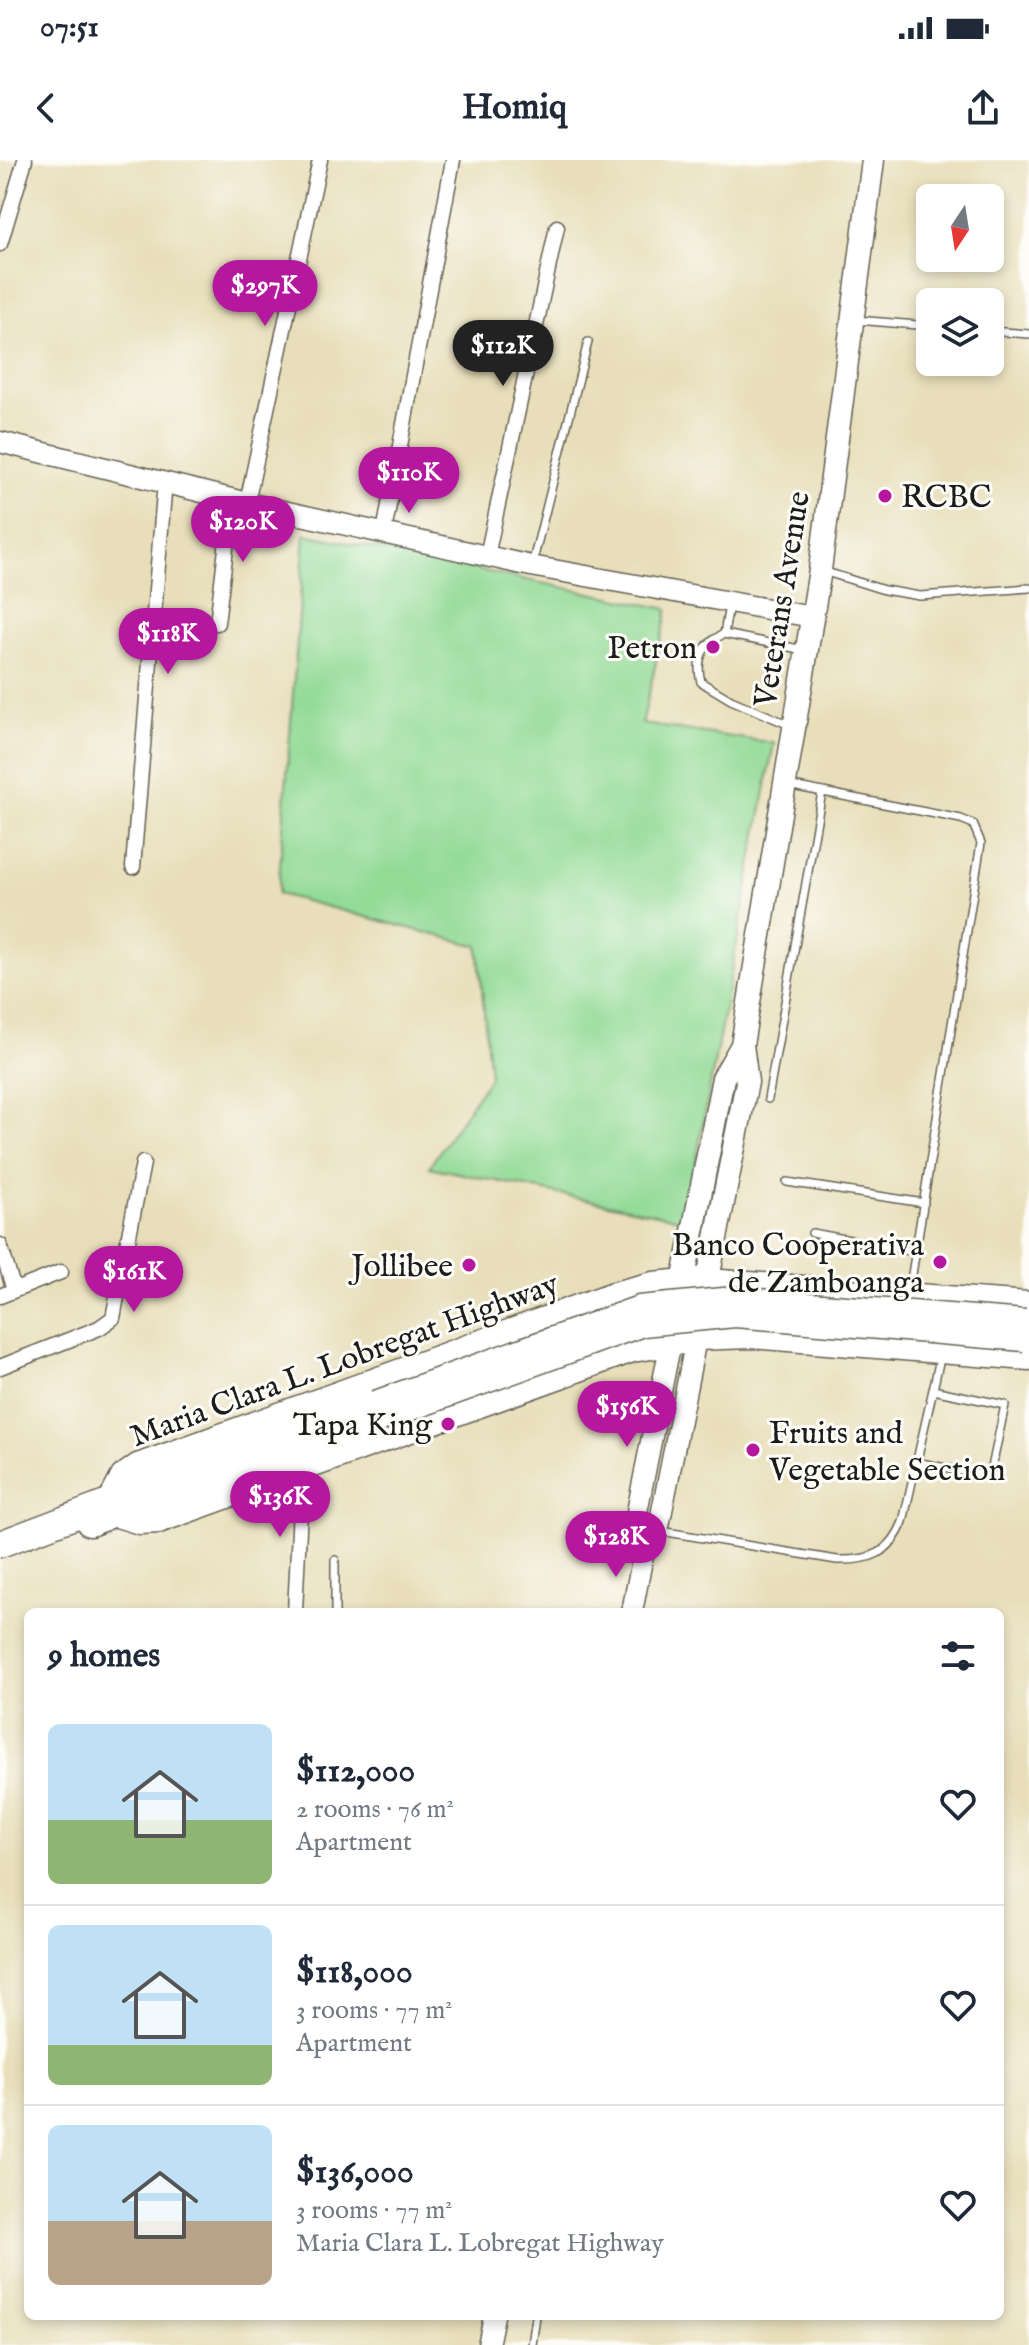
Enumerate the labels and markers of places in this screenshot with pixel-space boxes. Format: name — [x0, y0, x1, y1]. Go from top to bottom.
pin: $297K — [209, 260, 321, 328]
pin: $112K — [447, 320, 559, 388]
pin: $110K — [353, 447, 465, 515]
place label: RCBC — [901, 478, 992, 519]
marker: RCBC — [876, 487, 894, 505]
pin: $120K — [187, 496, 299, 564]
pin: $118K — [112, 608, 224, 676]
place label: Petron — [607, 629, 697, 670]
marker: Petron — [704, 638, 722, 656]
place label: Banco Cooperativa de Zamboanga — [672, 1226, 924, 1304]
pin: $161K — [78, 1246, 190, 1314]
place label: Jollibee — [348, 1247, 453, 1288]
marker: Banco Cooperativa de Zamboanga — [931, 1253, 949, 1271]
marker: Jollibee — [460, 1256, 478, 1274]
pin: $156K — [571, 1381, 683, 1449]
place label: Tapa King — [293, 1406, 433, 1447]
place label: Fruits and Vegetable Section — [768, 1414, 1005, 1492]
marker: Tapa King — [439, 1415, 457, 1433]
marker: Fruits and Vegetable Section — [744, 1441, 762, 1459]
pin: $136K — [224, 1471, 336, 1539]
pin: $128K — [560, 1511, 672, 1579]

